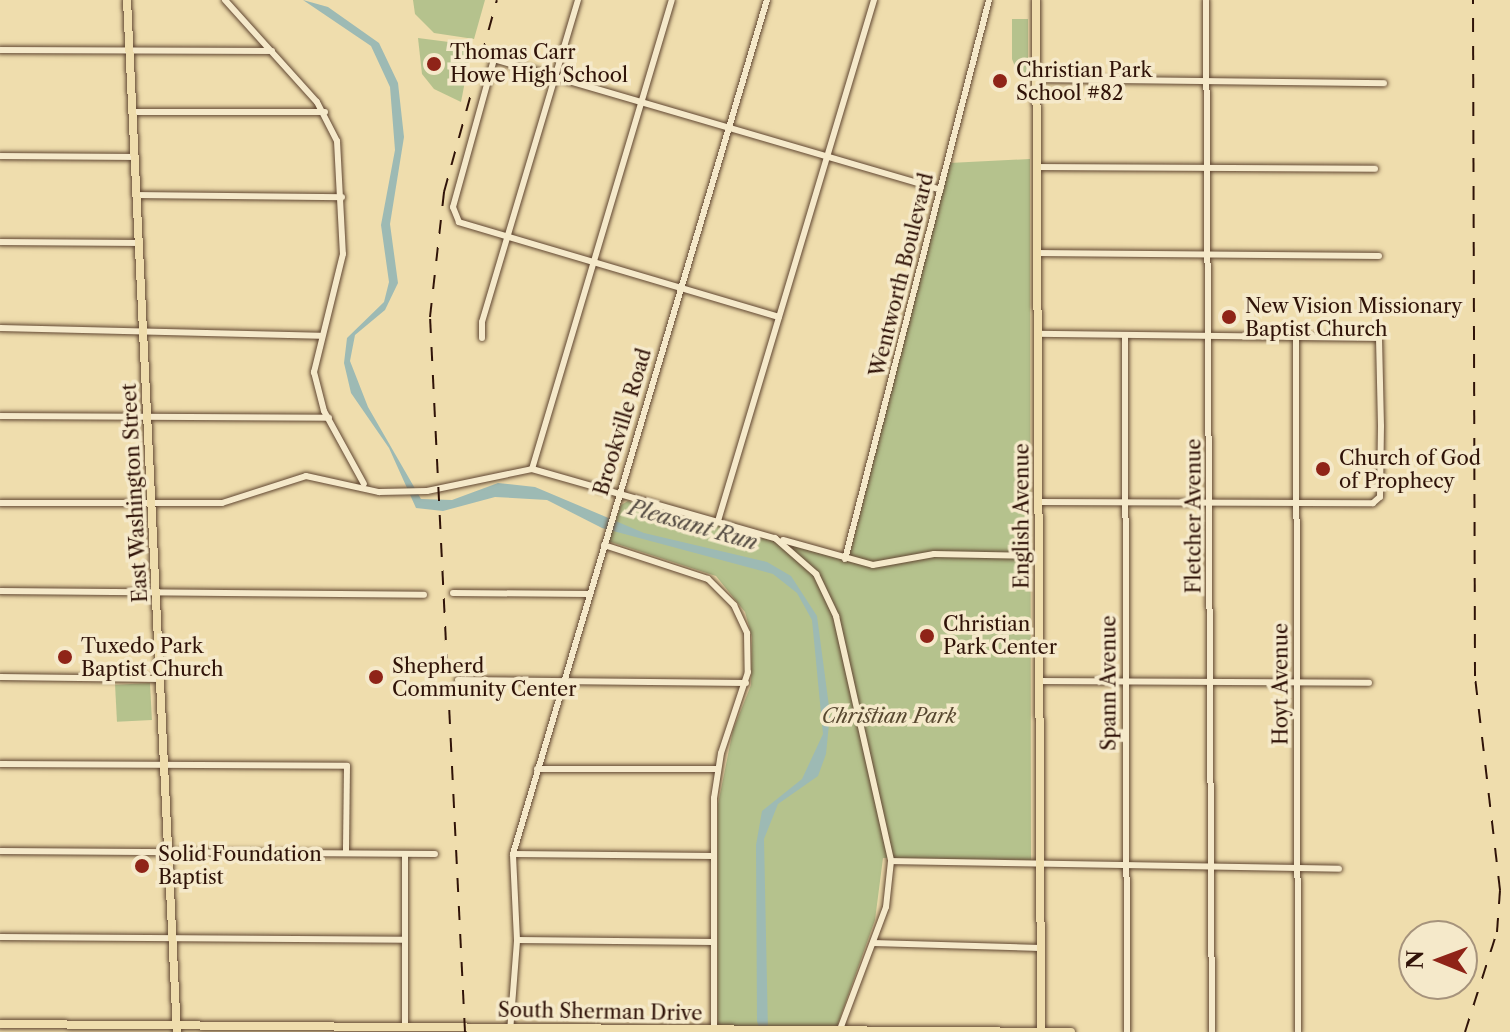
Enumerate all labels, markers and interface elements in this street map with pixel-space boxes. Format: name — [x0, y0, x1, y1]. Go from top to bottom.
place label: Thomas Carr Howe High School — [450, 40, 628, 87]
marker: Thomas Carr Howe High School — [425, 55, 443, 73]
place label: Christian Park School #82 — [1016, 58, 1152, 105]
marker: Christian Park School #82 — [991, 72, 1009, 90]
street label: Wentworth Boulevard — [865, 171, 939, 379]
place label: New Vision Missionary Baptist Church — [1245, 294, 1464, 341]
marker: New Vision Missionary Baptist Church — [1220, 308, 1238, 326]
street label: Brookville Road — [589, 346, 657, 498]
street label: East Washington Street — [117, 382, 153, 604]
street label: Fletcher Avenue — [1182, 438, 1206, 594]
street label: English Avenue — [1010, 443, 1034, 589]
place label: Church of God of Prophecy — [1339, 446, 1481, 493]
marker: Church of God of Prophecy — [1314, 460, 1332, 478]
water label: Pleasant Run — [625, 494, 761, 556]
place label: Christian Park Center — [943, 612, 1058, 659]
street label: Spann Avenue — [1097, 615, 1121, 751]
street label: Hoyt Avenue — [1269, 623, 1293, 745]
marker: Christian Park Center — [918, 627, 936, 645]
place label: Tuxedo Park Baptist Church — [81, 634, 223, 681]
marker: Tuxedo Park Baptist Church — [56, 648, 74, 666]
place label: Shepherd Community Center — [392, 654, 577, 701]
marker: Shepherd Community Center — [367, 668, 385, 686]
park label: Christian Park — [822, 704, 956, 728]
place label: Solid Foundation Baptist — [158, 842, 322, 889]
marker: Solid Foundation Baptist — [133, 857, 151, 875]
north arrow — [1398, 920, 1478, 1000]
text: N — [1402, 950, 1429, 969]
street label: South Sherman Drive — [498, 998, 702, 1026]

